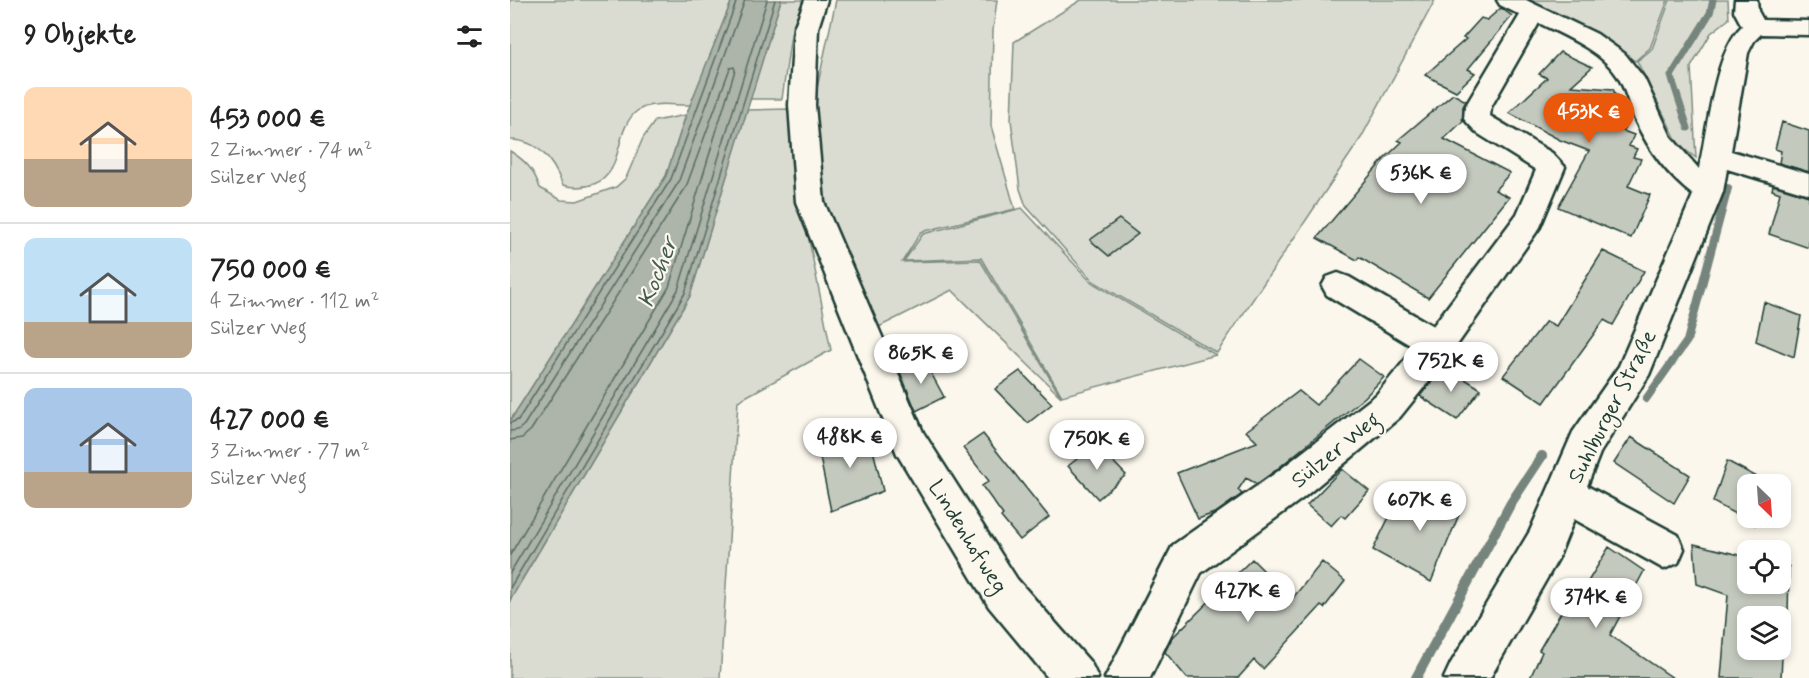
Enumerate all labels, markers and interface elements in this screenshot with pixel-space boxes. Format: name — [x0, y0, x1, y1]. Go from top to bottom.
text: 9 Objekte — [24, 19, 136, 53]
icon: filters — [453, 20, 486, 53]
pin: 453K € — [1540, 93, 1638, 144]
text: 453K € — [1557, 99, 1621, 126]
text: 453 000 € — [210, 103, 326, 137]
icon: home — [72, 111, 144, 183]
text: 2 Zimmer · 74 m² — [210, 137, 372, 164]
pin: 536K € — [1372, 154, 1470, 205]
text: 536K € — [1390, 160, 1452, 187]
text: Sülzer Weg — [210, 164, 307, 191]
water label: Kocher — [631, 230, 687, 312]
text: 750 000 € — [210, 254, 331, 288]
icon: home — [72, 262, 144, 334]
text: 4 Zimmer · 112 m² — [210, 288, 379, 315]
text: Sülzer Weg — [210, 315, 307, 342]
street label: Suhlburger Straße — [1562, 325, 1666, 490]
pin: 865K € — [872, 334, 970, 385]
text: 865K € — [888, 340, 954, 367]
pin: 752K € — [1402, 342, 1500, 393]
text: 752K € — [1417, 348, 1485, 375]
text: 427 000 € — [210, 404, 330, 438]
street label: Sülzer Weg — [1286, 406, 1388, 497]
icon: home — [72, 412, 144, 484]
pin: 488K € — [801, 418, 899, 469]
pin: 750K € — [1048, 420, 1146, 471]
text: 488K € — [817, 424, 883, 451]
text: 750K € — [1063, 426, 1131, 453]
text: 3 Zimmer · 77 m² — [210, 438, 370, 465]
text: Sülzer Weg — [210, 465, 307, 492]
north arrow — [1737, 474, 1791, 528]
map controls — [1737, 474, 1791, 660]
street label: Lindenhofweg — [919, 475, 1013, 601]
pin: 607K € — [1371, 481, 1469, 532]
text: 607K € — [1387, 487, 1453, 514]
button: locate — [1737, 540, 1791, 594]
pin: 427K € — [1199, 572, 1297, 623]
text: 427K € — [1215, 578, 1281, 605]
pin: 374K € — [1547, 578, 1645, 629]
text: 374K € — [1564, 584, 1628, 611]
button: layers — [1737, 606, 1791, 660]

